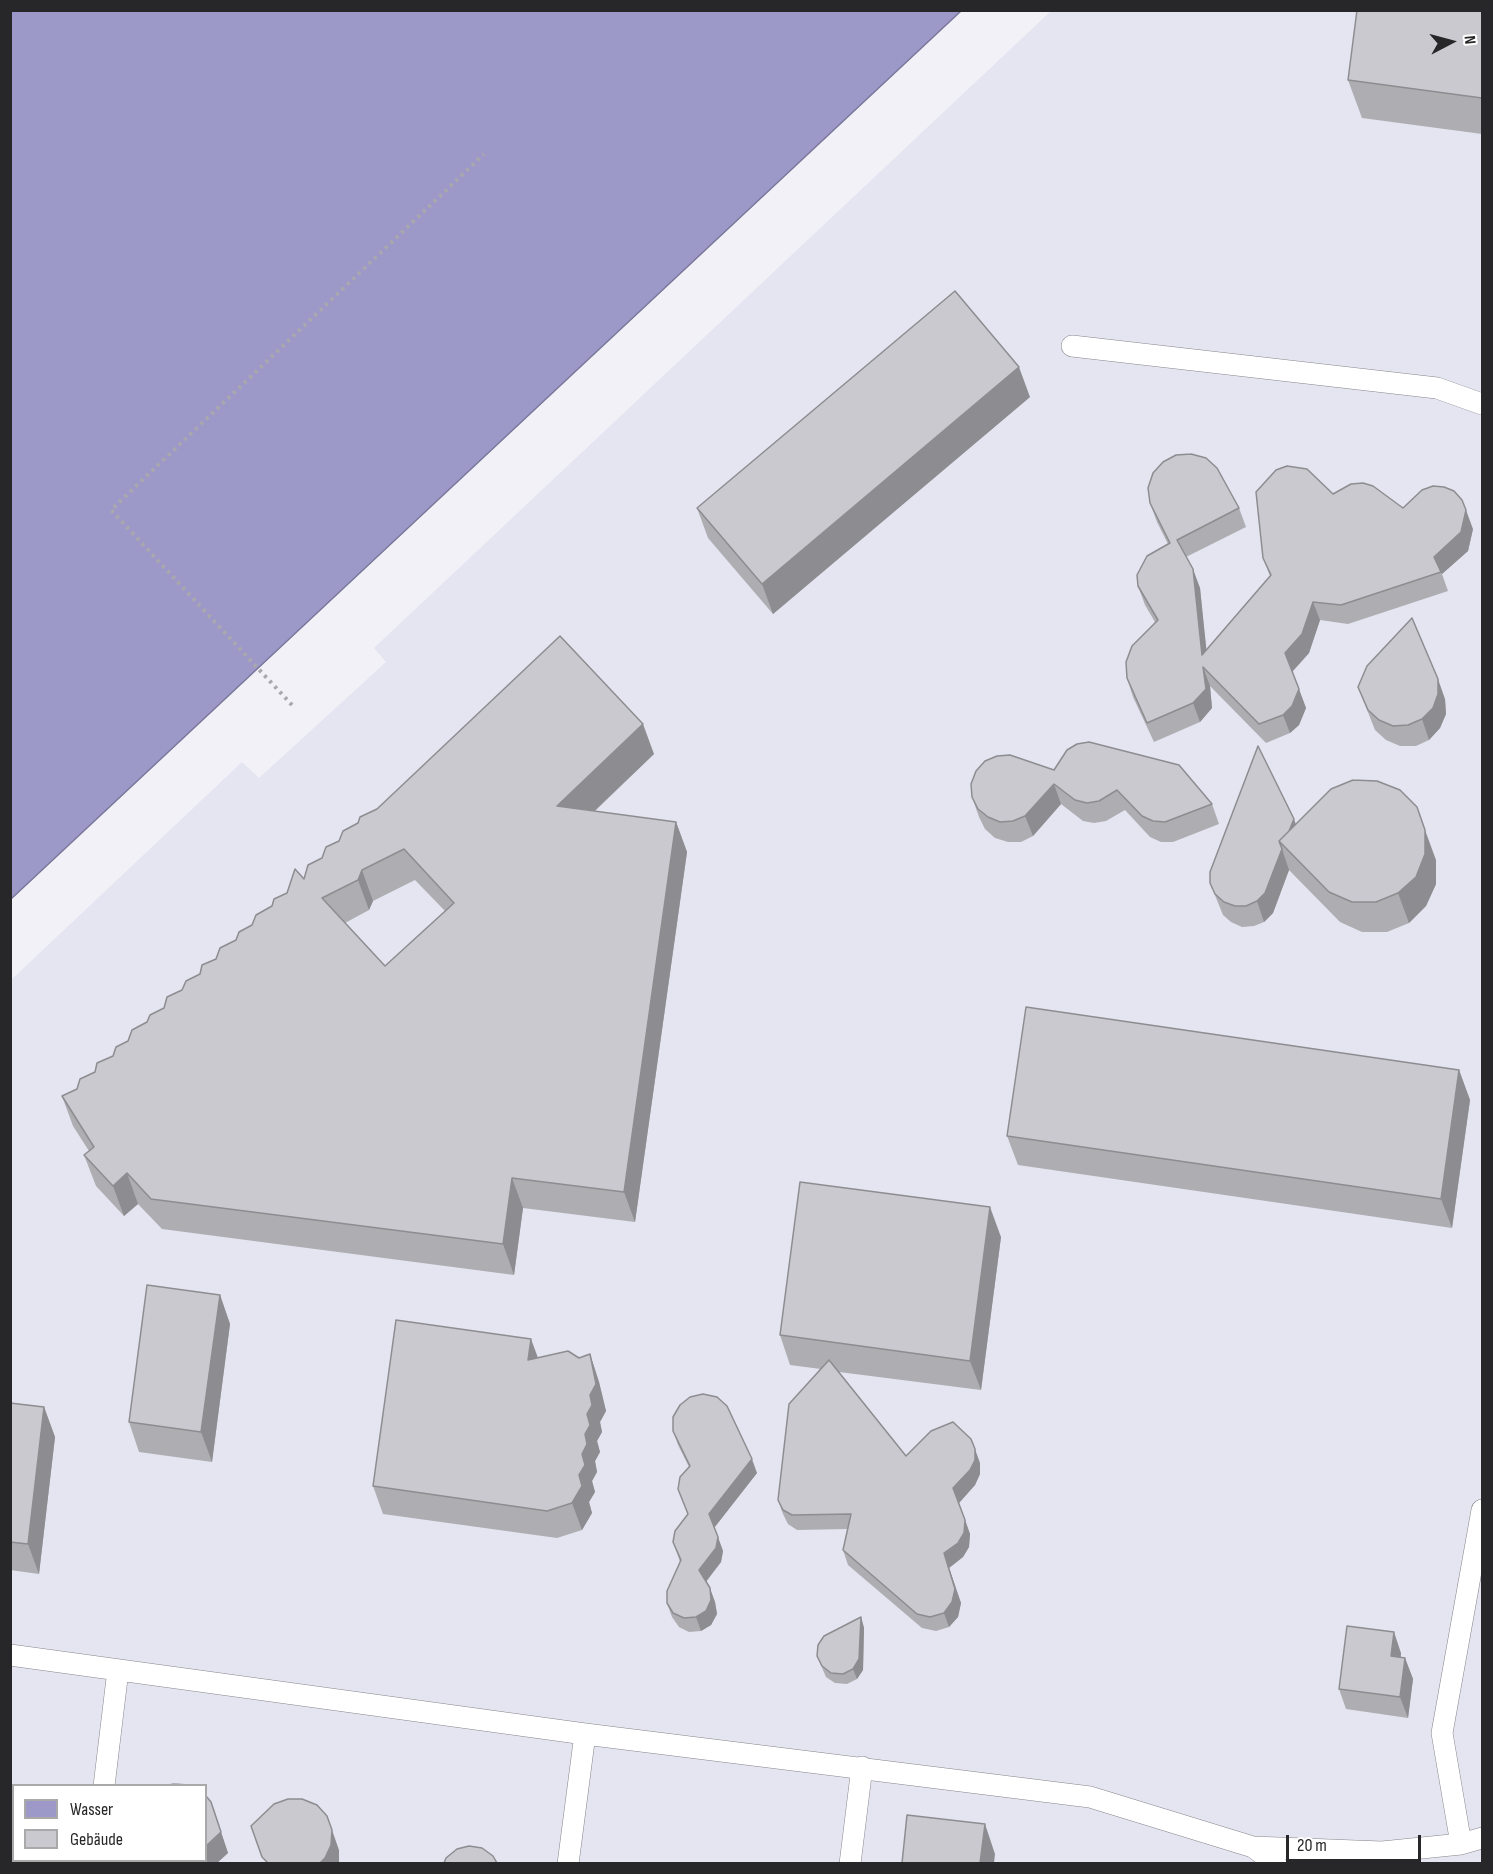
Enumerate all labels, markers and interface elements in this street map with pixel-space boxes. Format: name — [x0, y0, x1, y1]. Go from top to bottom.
north arrow — [1421, 12, 1481, 72]
text: N — [1460, 35, 1479, 45]
legend — [12, 1784, 207, 1862]
text: Wasser — [70, 1799, 113, 1820]
scale bar — [1289, 1823, 1424, 1861]
text: Gebäude — [70, 1829, 123, 1850]
text: 20 m — [1297, 1835, 1327, 1856]

